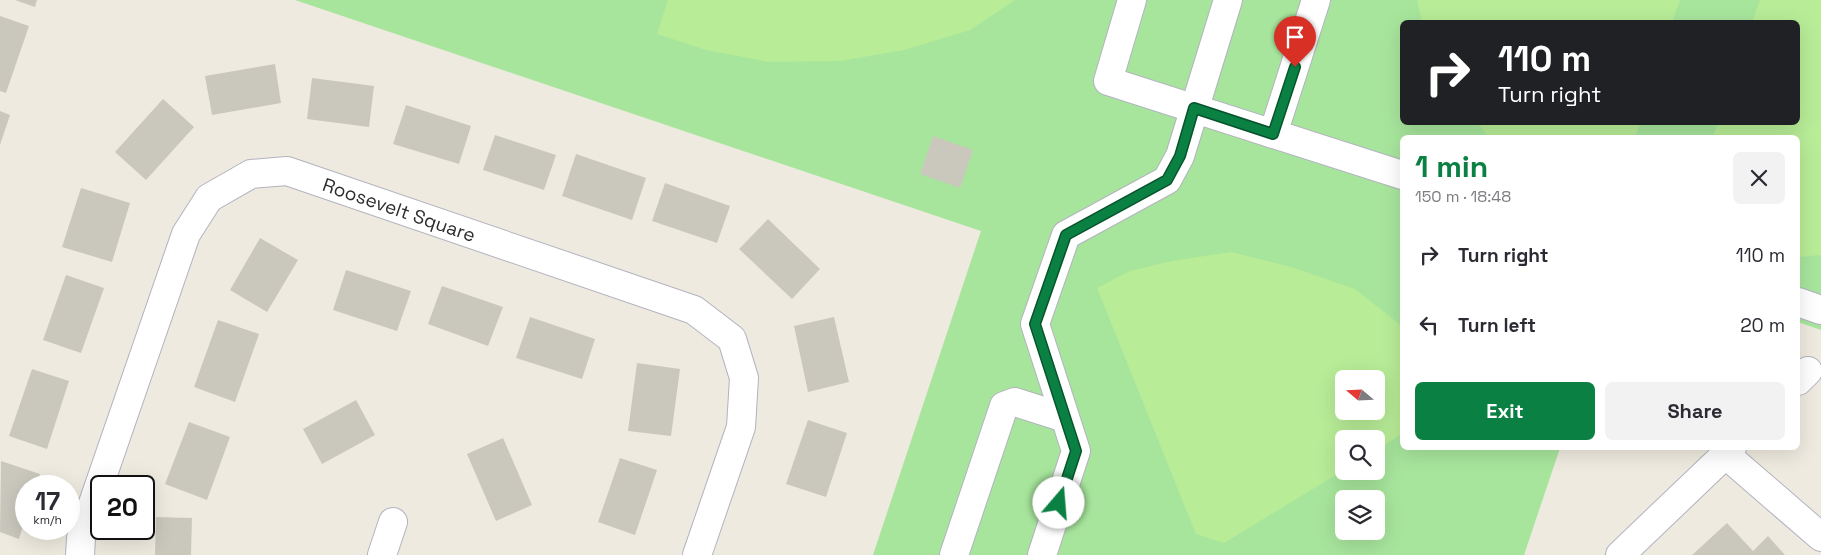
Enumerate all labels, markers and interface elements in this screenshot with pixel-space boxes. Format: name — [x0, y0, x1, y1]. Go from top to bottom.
pin — [1274, 16, 1316, 67]
icon: arrive — [1281, 23, 1309, 51]
text: 110 m — [1498, 37, 1591, 81]
icon: right — [1415, 40, 1480, 105]
text: Turn right — [1498, 80, 1601, 108]
text: 1 min — [1415, 147, 1488, 186]
button: close — [1733, 152, 1785, 204]
street label: Roosevelt Square — [319, 172, 479, 248]
text: 150 m · 18:48 — [1415, 186, 1511, 207]
icon: right — [1415, 241, 1443, 269]
text: Turn right — [1458, 243, 1548, 268]
text: 110 m — [1736, 243, 1785, 268]
icon: left — [1415, 311, 1443, 339]
text: Turn left — [1458, 313, 1536, 338]
text: 20 m — [1740, 313, 1785, 338]
north arrow — [1335, 370, 1385, 420]
map controls — [1335, 370, 1385, 540]
button: Exit — [1415, 382, 1595, 440]
button: Share — [1605, 382, 1785, 440]
button: search — [1335, 430, 1385, 480]
speed limit sign: 20 — [90, 475, 155, 540]
position arrow — [1032, 476, 1084, 528]
text: 17 — [35, 485, 60, 517]
button: layers — [1335, 490, 1385, 540]
text: km/h — [33, 512, 62, 528]

